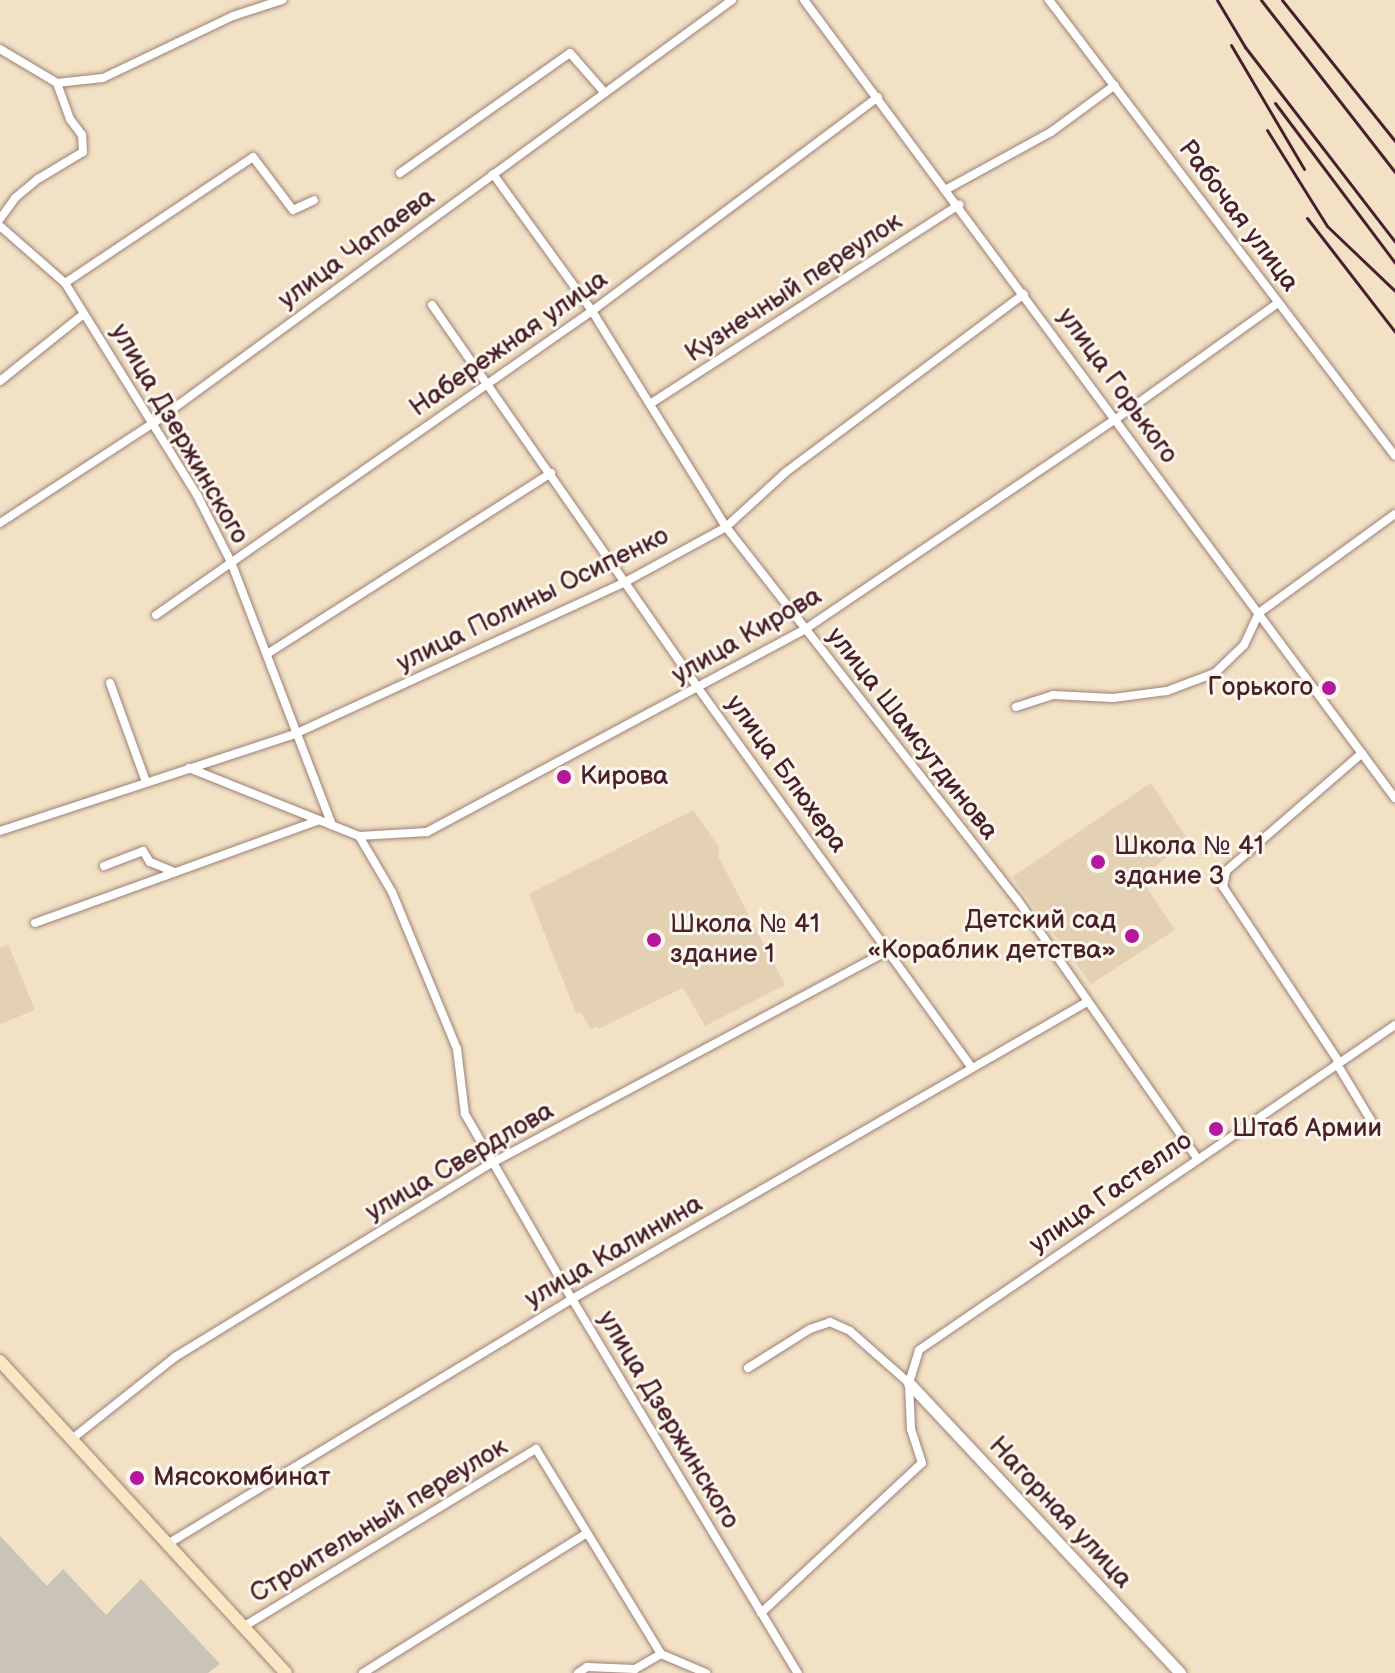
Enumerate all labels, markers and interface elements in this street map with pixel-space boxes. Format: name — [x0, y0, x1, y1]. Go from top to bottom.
street label: Рабочая улица — [1171, 134, 1305, 298]
street label: улица Чапаева — [273, 182, 441, 316]
street label: Кузнечный переулок — [680, 206, 908, 370]
street label: Набережная улица — [404, 264, 614, 424]
street label: улица Горького — [1050, 302, 1184, 470]
street label: улица Дзержинского — [103, 318, 255, 550]
street label: улица Полины Осипенко — [392, 521, 674, 679]
street label: улица Кирова — [667, 581, 827, 691]
street label: улица Шамсутдинова — [819, 622, 1005, 846]
place label: Горького — [1207, 672, 1313, 704]
marker: Горького — [1320, 679, 1338, 697]
street label: улица Блюхера — [718, 689, 854, 859]
place label: Кирова — [580, 761, 668, 793]
marker: Кирова — [555, 768, 573, 786]
place label: Школа № 41 здание 3 — [1114, 831, 1264, 892]
marker: Школа № 41 здание 3 — [1089, 853, 1107, 871]
place label: Детский сад «Кораблик детства» — [867, 905, 1116, 966]
place label: Школа № 41 здание 1 — [670, 909, 820, 970]
marker: Детский сад «Кораблик детства» — [1123, 927, 1141, 945]
marker: Школа № 41 здание 1 — [645, 931, 663, 949]
street label: улица Свердлова — [361, 1096, 559, 1228]
place label: Штаб Армии — [1232, 1113, 1382, 1145]
marker: Штаб Армии — [1207, 1120, 1225, 1138]
street label: улица Гастелло — [1024, 1125, 1198, 1261]
street label: улица Калинина — [520, 1189, 708, 1315]
street label: улица Дзержинского — [591, 1305, 745, 1535]
street label: Нагорная улица — [982, 1431, 1138, 1595]
street label: Строительный переулок — [245, 1432, 513, 1610]
place label: Мясокомбинат — [153, 1462, 331, 1494]
marker: Мясокомбинат — [128, 1469, 146, 1487]

